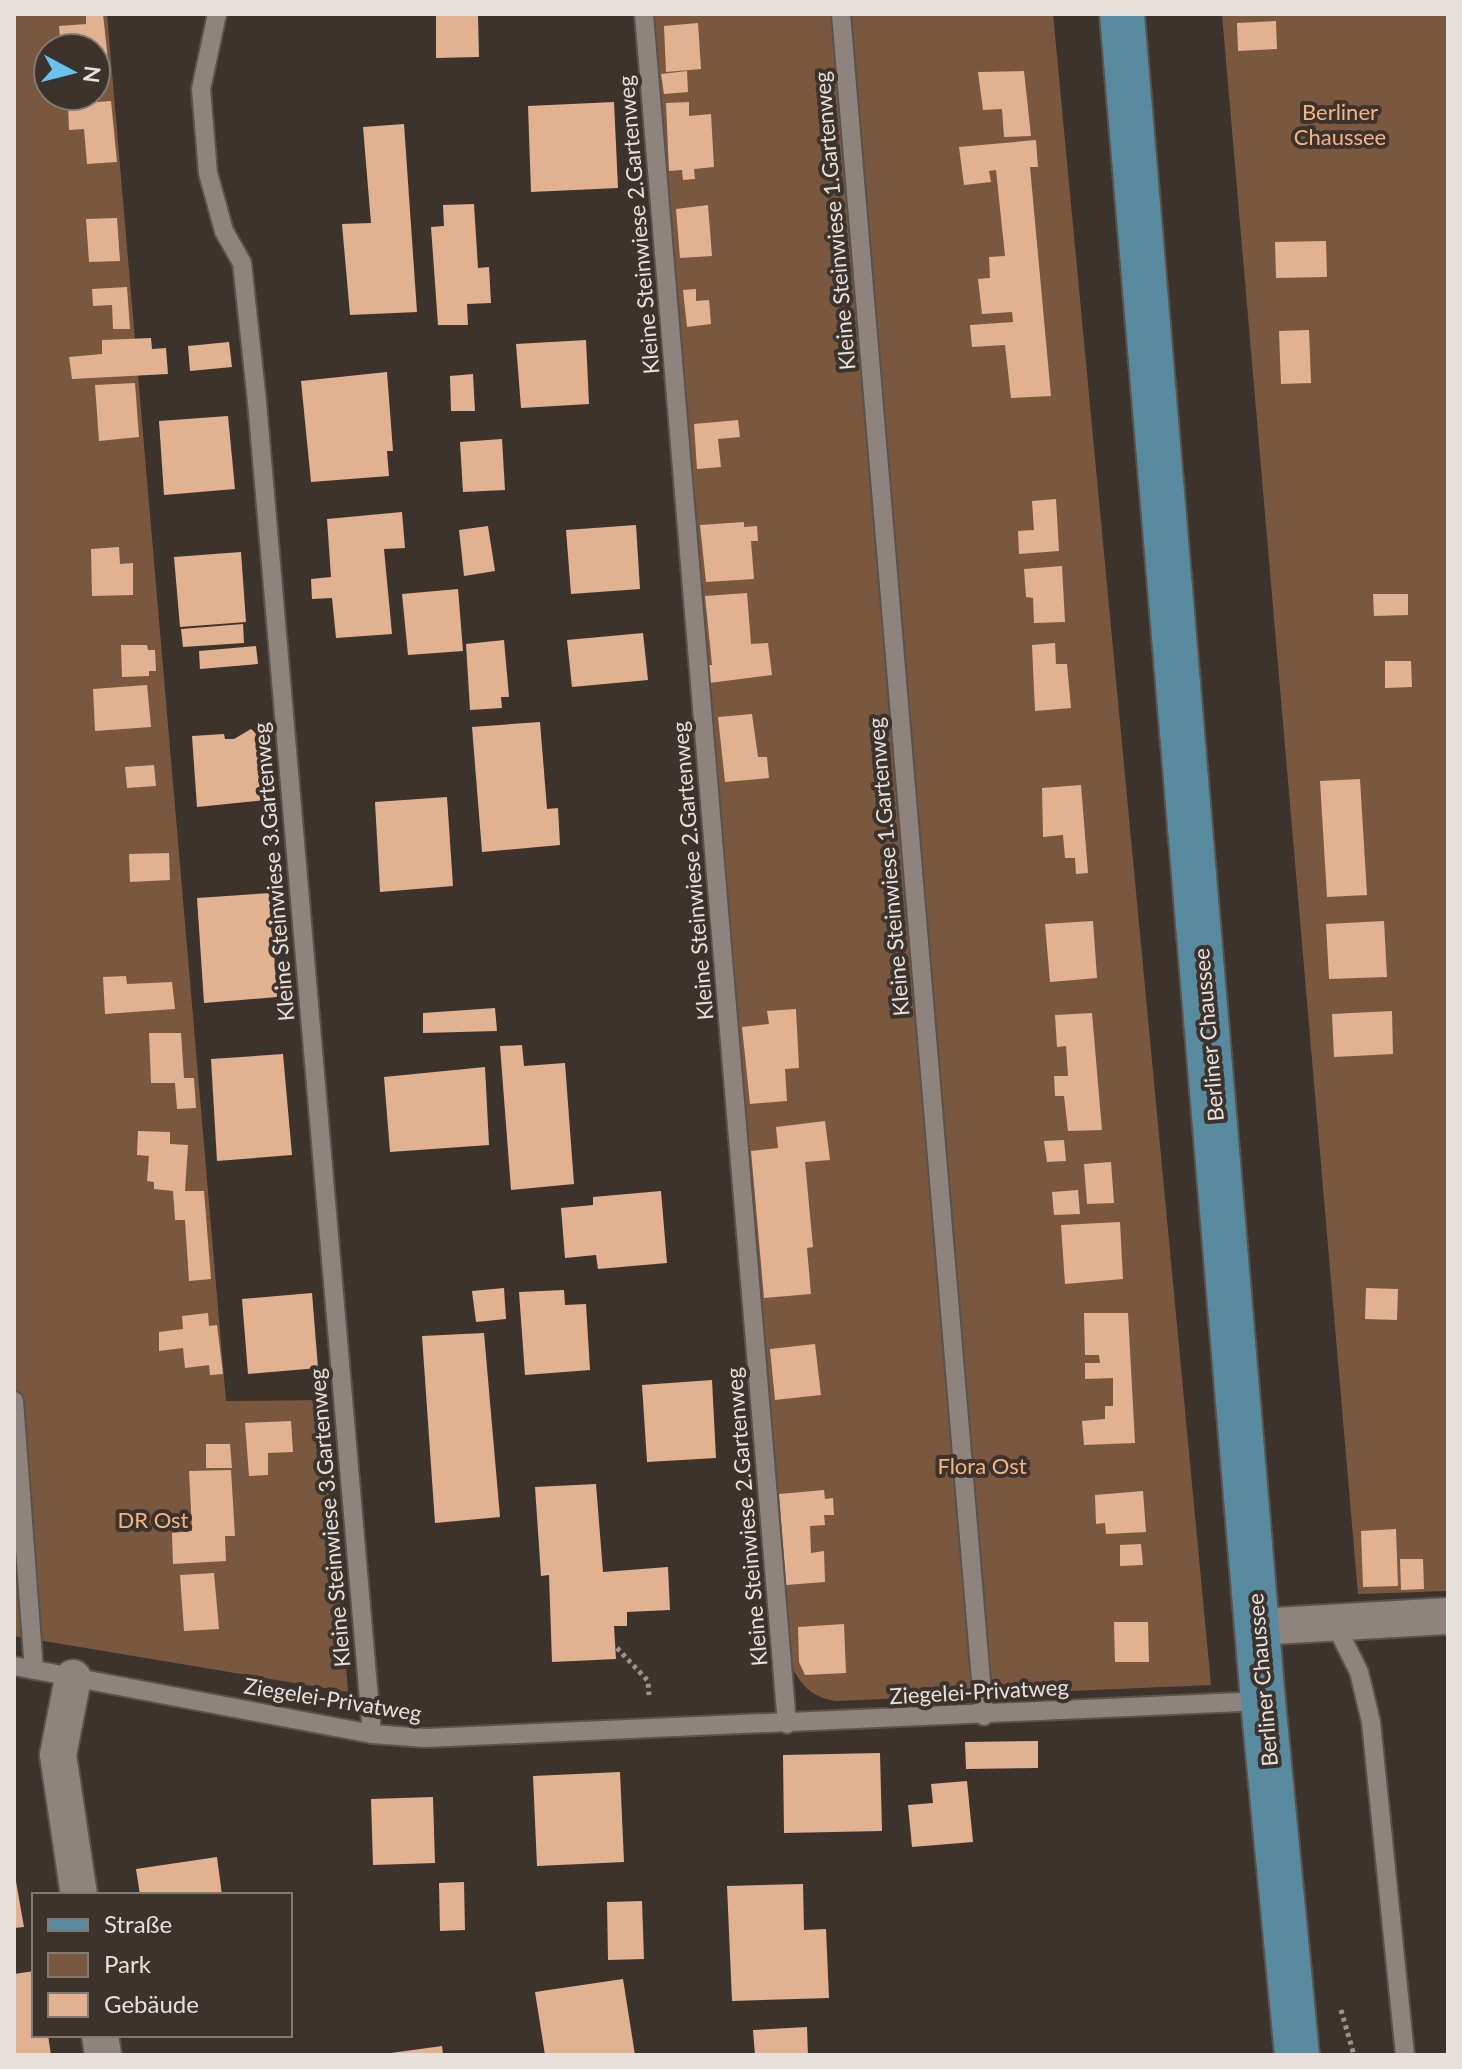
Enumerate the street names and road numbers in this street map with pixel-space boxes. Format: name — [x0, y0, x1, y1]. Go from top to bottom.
street label: Kleine Steinwiese 1.Gartenweg — [807, 71, 861, 371]
street label: Kleine Steinwiese 2.Gartenweg — [611, 75, 665, 375]
street label: Kleine Steinwiese 1.Gartenweg — [861, 717, 915, 1017]
street label: Kleine Steinwiese 2.Gartenweg — [665, 721, 719, 1021]
street label: Kleine Steinwiese 3.Gartenweg — [246, 722, 300, 1022]
street label: Berliner Chaussee — [1187, 947, 1229, 1123]
street label: Kleine Steinwiese 2.Gartenweg — [719, 1367, 773, 1667]
street label: Kleine Steinwiese 3.Gartenweg — [302, 1368, 356, 1668]
street label: Berliner Chaussee — [1241, 1592, 1283, 1768]
street label: Ziegelei-Privatweg — [242, 1672, 424, 1726]
street label: Ziegelei-Privatweg — [889, 1673, 1069, 1709]

